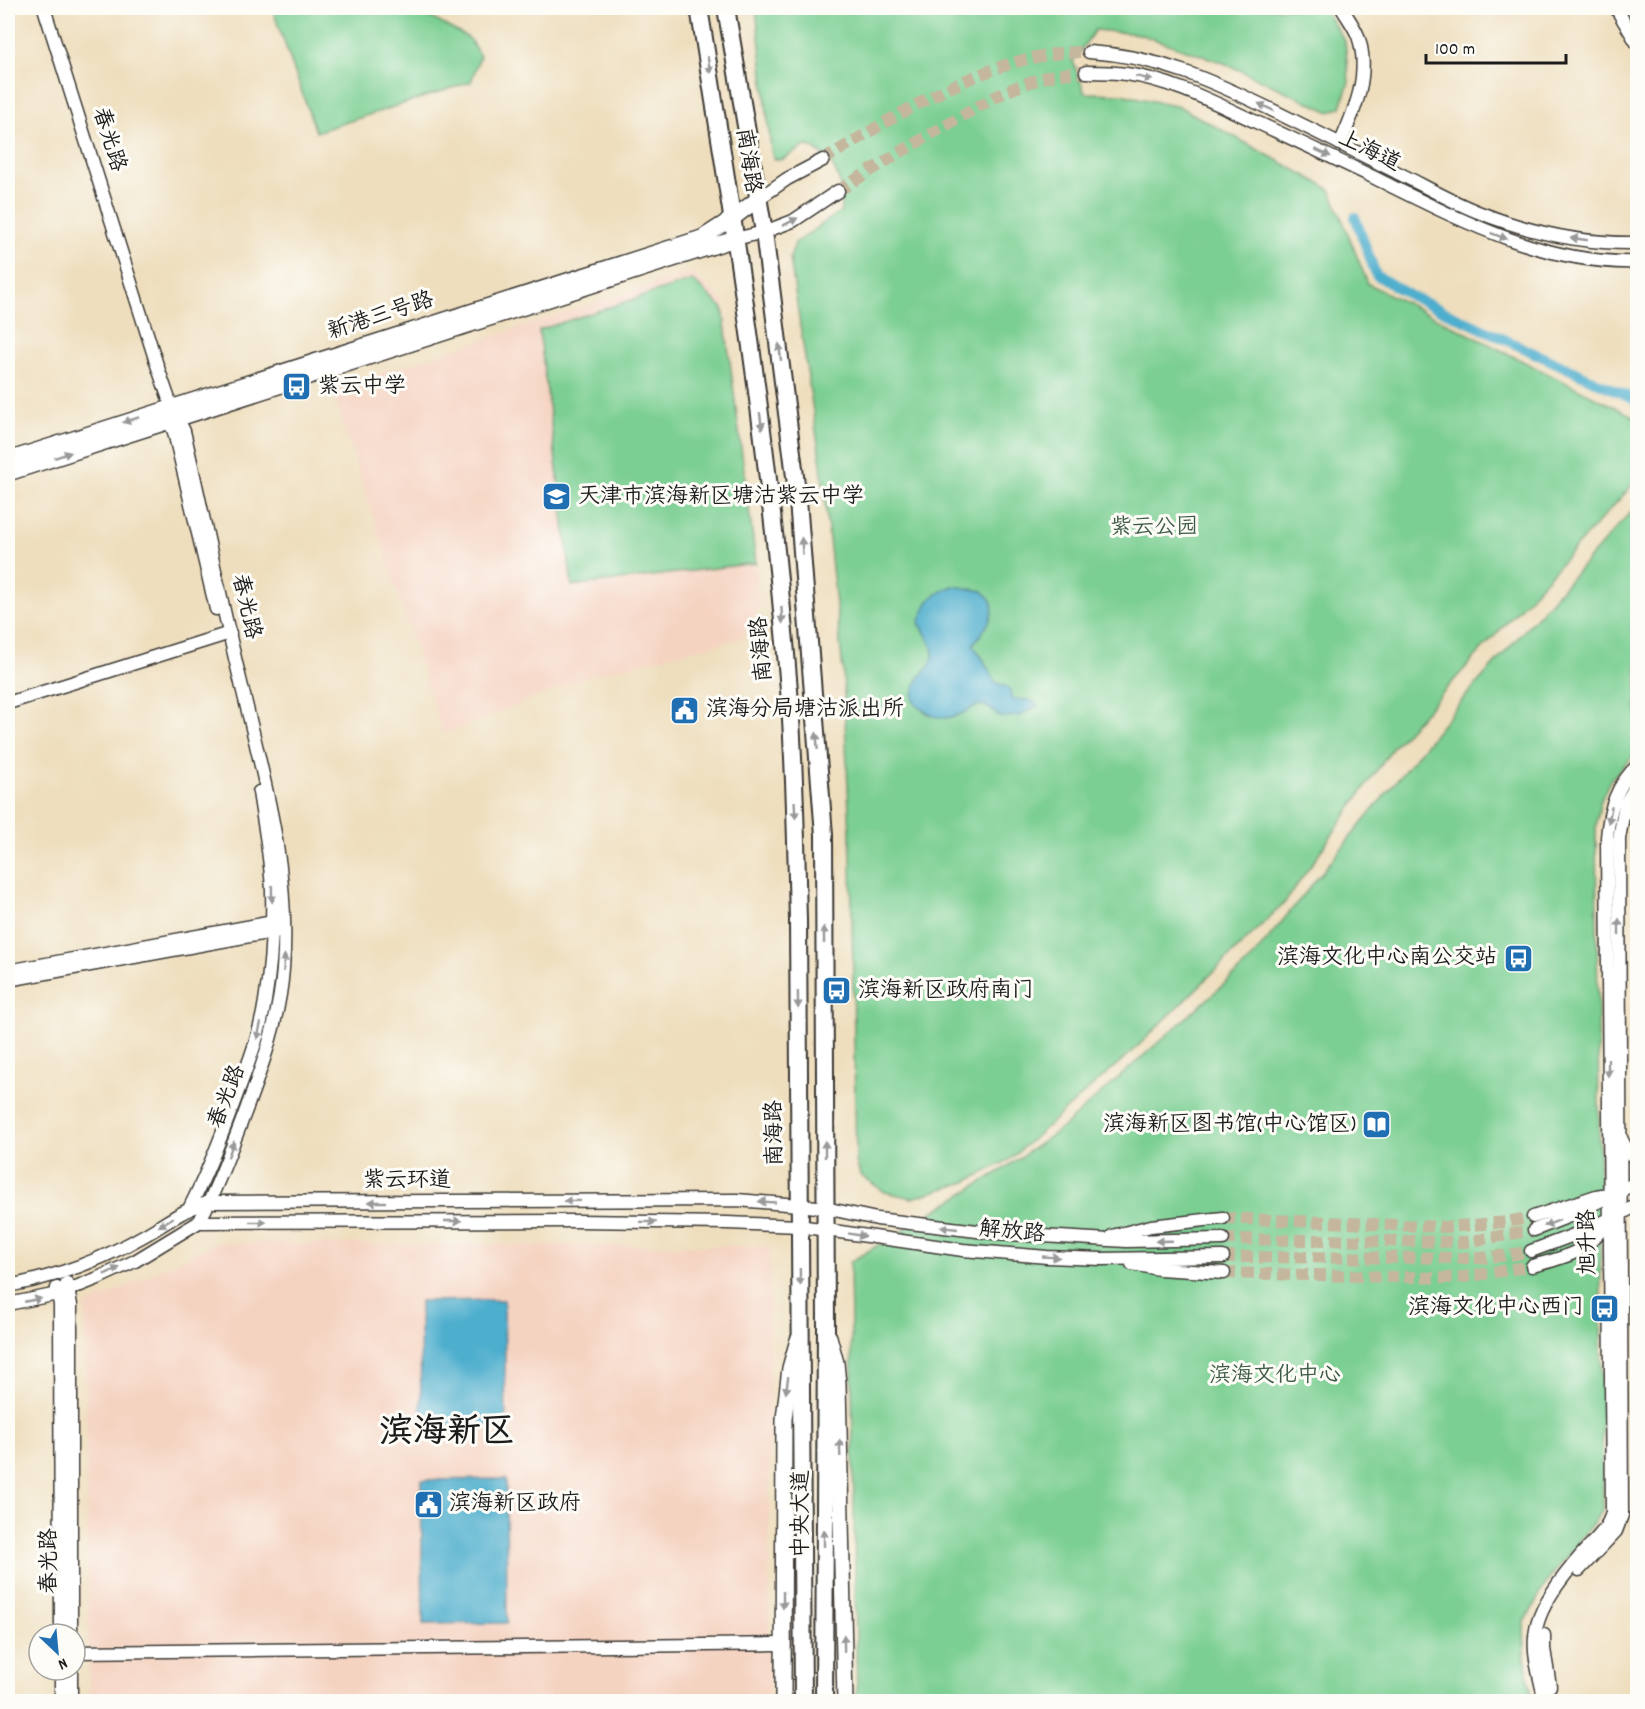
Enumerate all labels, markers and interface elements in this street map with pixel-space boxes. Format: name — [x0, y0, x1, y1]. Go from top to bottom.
scale bar — [1426, 27, 1566, 65]
text: 100 m — [1435, 38, 1475, 63]
one-way arrow — [704, 56, 713, 75]
one-way arrow — [1134, 73, 1153, 83]
one-way arrow — [1257, 102, 1274, 112]
street label: 春光路 — [84, 104, 132, 176]
street label: 上海道 — [1333, 124, 1405, 180]
street label: 南海路 — [727, 126, 767, 196]
one-way arrow — [1315, 148, 1333, 158]
one-way arrow — [781, 217, 798, 226]
one-way arrow — [1491, 232, 1509, 242]
one-way arrow — [1570, 234, 1589, 243]
street label: 新港三号路 — [324, 285, 438, 349]
one-way arrow — [775, 343, 784, 362]
bus stop icon: 紫云中学 — [281, 371, 313, 403]
place label: 紫云中学 — [318, 372, 406, 403]
one-way arrow — [756, 412, 765, 431]
one-way arrow — [122, 416, 140, 425]
one-way arrow — [54, 450, 72, 459]
school or university icon: 天津市滨海新区塘沽紫云中学 — [541, 481, 573, 513]
place label: 天津市滨海新区塘沽紫云中学 — [578, 482, 864, 513]
park label: 紫云公园 — [1110, 513, 1198, 544]
one-way arrow — [797, 537, 807, 556]
street label: 春光路 — [222, 571, 268, 643]
one-way arrow — [778, 606, 787, 625]
street label: 南海路 — [745, 615, 781, 683]
public building icon: 滨海分局塘沽派出所 — [669, 694, 701, 726]
place label: 滨海分局塘沽派出所 — [706, 695, 904, 726]
one-way arrow — [813, 731, 822, 750]
one-way arrow — [790, 800, 799, 819]
one-way arrow — [1605, 806, 1614, 825]
one-way arrow — [267, 884, 277, 903]
one-way arrow — [1614, 917, 1623, 936]
one-way arrow — [819, 926, 829, 945]
bus stop icon: 滨海文化中心南公交站 — [1502, 942, 1534, 974]
place label: 滨海文化中心南公交站 — [1277, 943, 1497, 974]
one-way arrow — [279, 953, 288, 972]
bus stop icon: 滨海新区政府南门 — [821, 975, 853, 1007]
place label: 滨海新区政府南门 — [858, 976, 1034, 1007]
one-way arrow — [794, 990, 803, 1009]
one-way arrow — [253, 1021, 263, 1040]
one-way arrow — [1603, 1059, 1613, 1078]
street label: 春光路 — [202, 1061, 254, 1133]
street label: 南海路 — [760, 1100, 792, 1166]
library icon: 滨海新区图书馆(中心馆区) — [1361, 1109, 1393, 1141]
place label: 滨海新区图书馆(中心馆区) — [1103, 1110, 1356, 1141]
one-way arrow — [227, 1140, 236, 1158]
one-way arrow — [820, 1140, 830, 1159]
street label: 紫云环道 — [363, 1166, 451, 1197]
one-way arrow — [368, 1197, 387, 1207]
one-way arrow — [563, 1197, 582, 1206]
one-way arrow — [757, 1197, 776, 1206]
street label: 旭升路 — [1573, 1209, 1605, 1275]
street label: 解放路 — [978, 1215, 1046, 1251]
one-way arrow — [443, 1216, 462, 1226]
one-way arrow — [158, 1217, 174, 1228]
one-way arrow — [248, 1217, 267, 1227]
one-way arrow — [638, 1217, 657, 1226]
one-way arrow — [1543, 1218, 1561, 1228]
one-way arrow — [939, 1223, 958, 1233]
one-way arrow — [848, 1231, 867, 1240]
one-way arrow — [1155, 1236, 1174, 1245]
one-way arrow — [1041, 1252, 1060, 1261]
one-way arrow — [104, 1267, 121, 1276]
one-way arrow — [795, 1267, 805, 1286]
bus stop icon: 滨海文化中心西门 — [1589, 1292, 1621, 1324]
place label: 滨海文化中心西门 — [1408, 1293, 1584, 1324]
one-way arrow — [24, 1295, 43, 1304]
park label: 滨海文化中心 — [1209, 1361, 1341, 1392]
one-way arrow — [783, 1375, 792, 1394]
district label: 滨海新区 — [379, 1410, 515, 1459]
one-way arrow — [835, 1439, 844, 1458]
street label: 中央大道 — [787, 1470, 818, 1558]
public building icon: 滨海新区政府 — [412, 1488, 444, 1520]
place label: 滨海新区政府 — [449, 1489, 581, 1520]
street label: 春光路 — [35, 1528, 66, 1594]
one-way arrow — [819, 1529, 829, 1548]
one-way arrow — [778, 1591, 788, 1610]
north arrow — [27, 1622, 87, 1682]
one-way arrow — [839, 1634, 849, 1653]
text: N — [54, 1651, 71, 1675]

